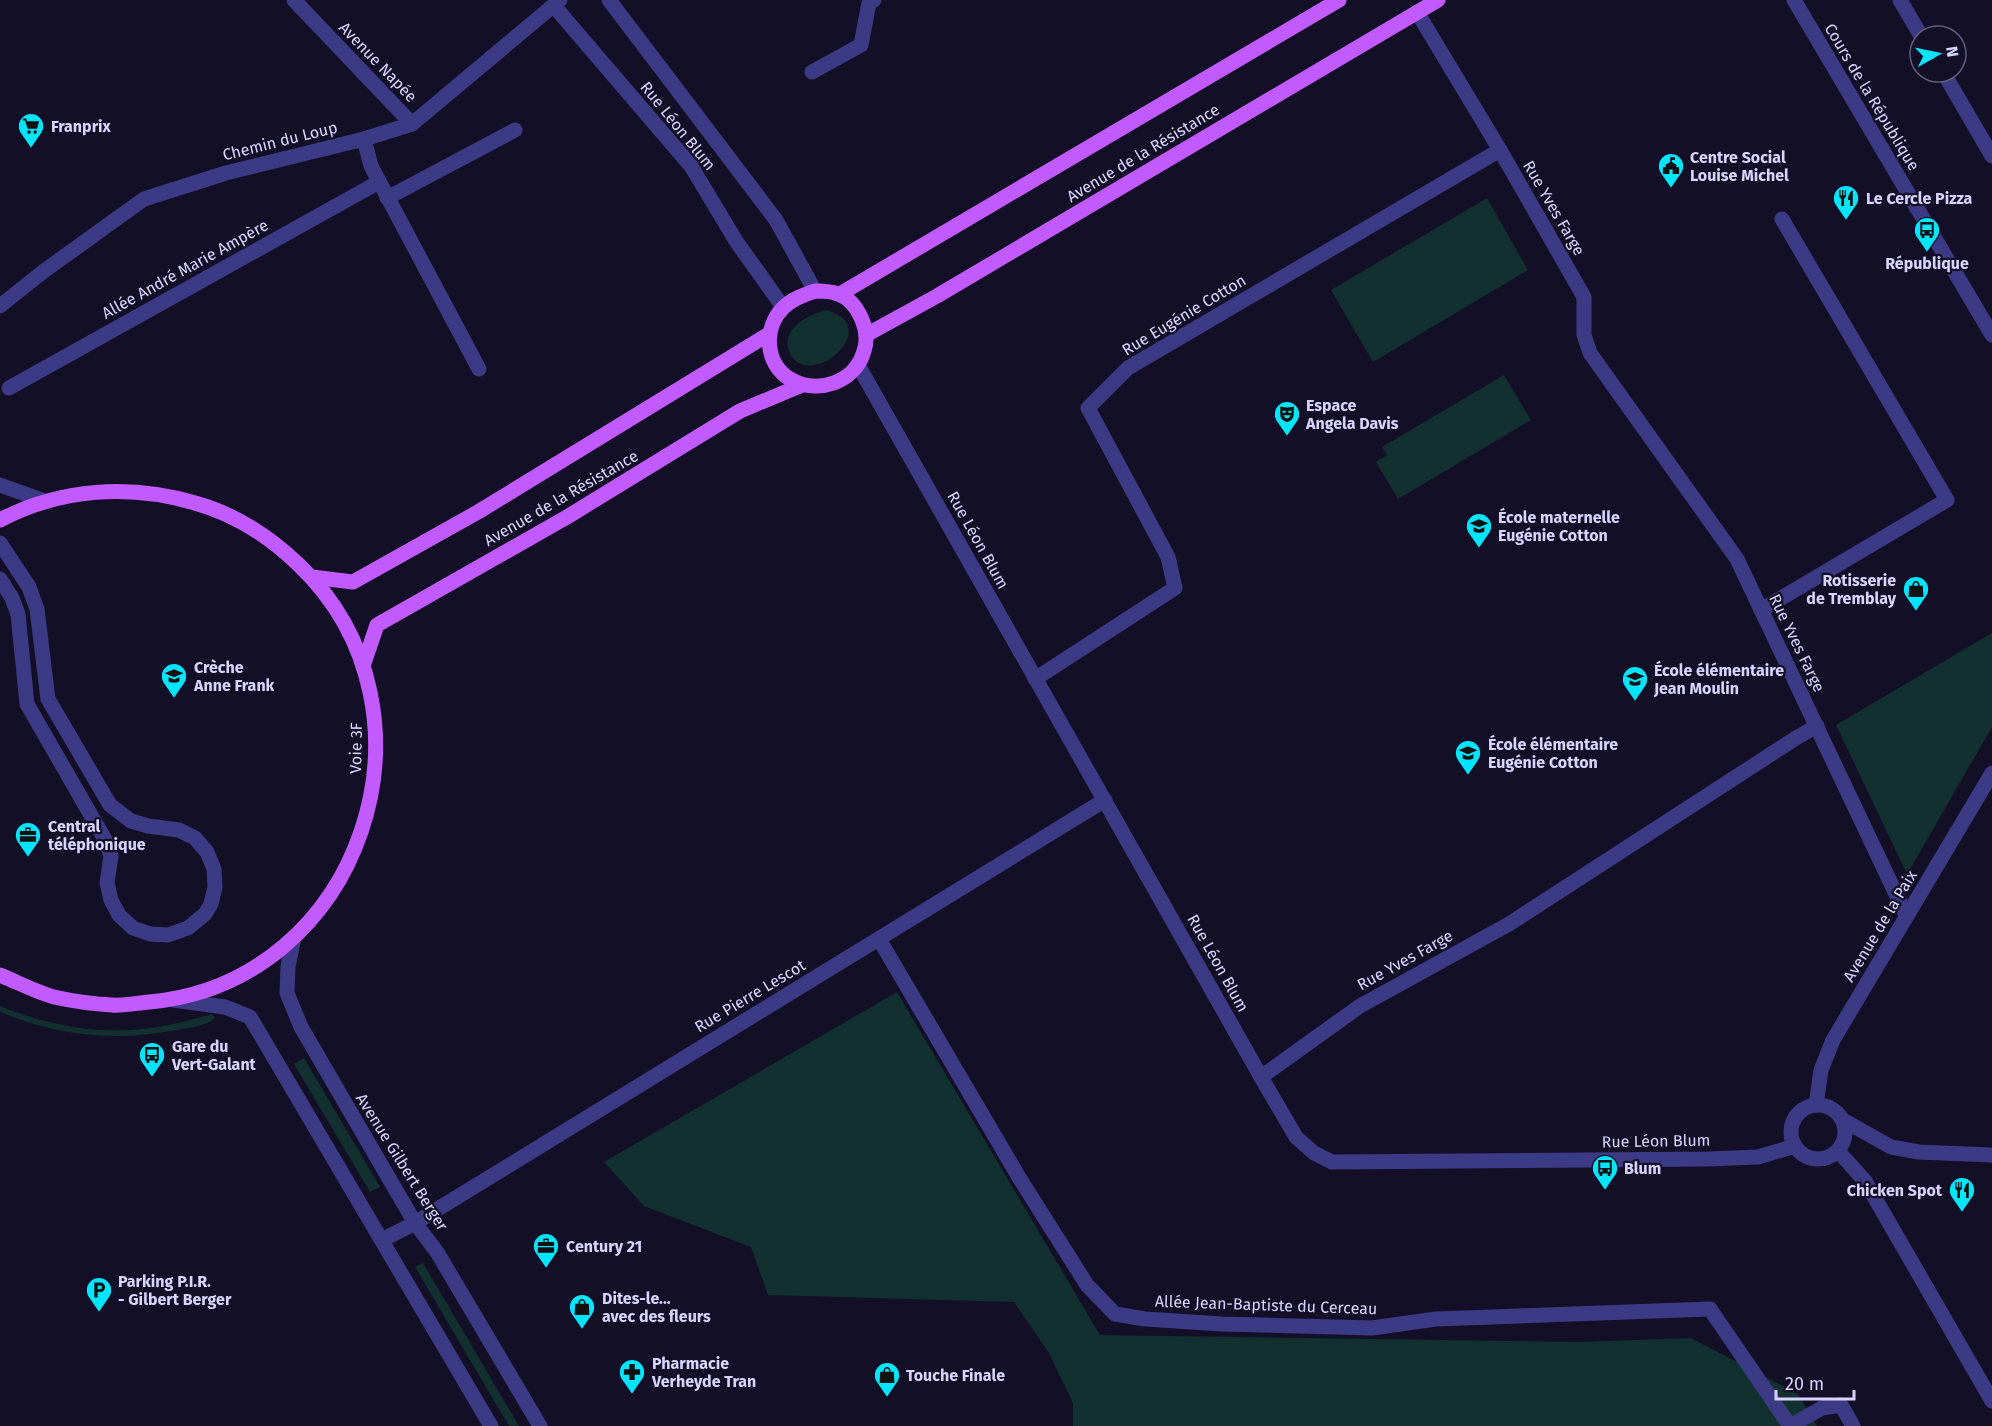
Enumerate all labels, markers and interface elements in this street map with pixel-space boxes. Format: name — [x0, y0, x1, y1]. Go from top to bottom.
street label: Avenue Napée — [335, 18, 421, 106]
street label: Cours de la République — [1821, 20, 1923, 174]
north arrow — [1908, 24, 1968, 84]
text: N — [1942, 45, 1963, 58]
street label: Rue Léon Blum — [636, 78, 720, 174]
street label: Avenue de la Résistance — [1063, 100, 1223, 206]
supermarket icon: Franprix — [16, 111, 46, 149]
place label: Franprix — [51, 117, 112, 136]
street label: Chemin du Loup — [221, 118, 339, 164]
place label: Centre Social Louise Michel — [1690, 148, 1789, 185]
public building icon: Centre Social Louise Michel — [1656, 151, 1686, 189]
street label: Rue Yves Farge — [1519, 157, 1589, 259]
restaurant icon: Le Cercle Pizza — [1831, 183, 1861, 221]
place label: Le Cercle Pizza — [1866, 189, 1973, 208]
street label: Allée André Marie Ampère — [99, 215, 271, 323]
bus stop icon: République — [1912, 215, 1942, 253]
place label: République — [1885, 254, 1969, 273]
street label: Rue Eugénie Cotton — [1119, 270, 1249, 360]
place label: Espace Angela Davis — [1305, 396, 1399, 433]
theatre icon: Espace Angela Davis — [1272, 399, 1302, 437]
street label: Avenue de la Résistance — [481, 446, 641, 550]
street label: Rue Léon Blum — [943, 488, 1013, 592]
place label: École maternelle Eugénie Cotton — [1498, 507, 1620, 545]
school or university icon: École maternelle Eugénie Cotton — [1464, 511, 1494, 549]
place label: Rotisserie de Tremblay — [1806, 571, 1897, 608]
shop icon: Rotisserie de Tremblay — [1901, 574, 1931, 612]
street label: Rue Yves Farge — [1765, 591, 1829, 695]
place label: Crèche Anne Frank — [193, 658, 275, 695]
place label: École élémentaire Jean Moulin — [1653, 660, 1784, 698]
school or university icon: Crèche Anne Frank — [159, 661, 189, 699]
school or university icon: École élémentaire Jean Moulin — [1620, 664, 1650, 702]
street label: Voie 3F — [346, 722, 366, 774]
place label: École élémentaire Eugénie Cotton — [1488, 734, 1618, 772]
school or university icon: École élémentaire Eugénie Cotton — [1453, 738, 1483, 776]
place label: Central téléphonique — [48, 817, 146, 854]
office icon: Central téléphonique — [13, 820, 43, 858]
street label: Avenue de la Paix — [1839, 867, 1921, 985]
street label: Rue Léon Blum — [1183, 911, 1253, 1015]
street label: Rue Yves Farge — [1354, 926, 1456, 994]
street label: Rue Pierre Lescot — [691, 955, 809, 1036]
place label: Gare du Vert-Galant — [171, 1037, 257, 1074]
bus stop icon: Gare du Vert-Galant — [137, 1040, 167, 1078]
street label: Avenue Gilbert Berger — [352, 1090, 452, 1235]
street label: Rue Léon Blum — [1602, 1131, 1710, 1151]
bus stop icon: Blum — [1590, 1153, 1620, 1191]
place label: Blum — [1624, 1159, 1661, 1178]
restaurant icon: Chicken Spot — [1947, 1175, 1977, 1213]
place label: Chicken Spot — [1847, 1181, 1943, 1200]
office icon: Century 21 — [531, 1231, 561, 1269]
place label: Century 21 — [566, 1237, 642, 1256]
place label: Parking P.I.R. - Gilbert Berger — [118, 1272, 232, 1309]
parking icon: Parking P.I.R. - Gilbert Berger — [84, 1275, 114, 1313]
place label: Dites-le... avec des fleurs — [602, 1289, 711, 1326]
shop icon: Dites-le... avec des fleurs — [567, 1292, 597, 1330]
street label: Allée Jean-Baptiste du Cerceau — [1155, 1292, 1377, 1318]
place label: Pharmacie Verheyde Tran — [651, 1354, 756, 1391]
pharmacy icon: Pharmacie Verheyde Tran — [617, 1357, 647, 1395]
shop icon: Touche Finale — [872, 1360, 902, 1398]
scale bar — [1776, 1363, 1854, 1401]
place label: Touche Finale — [906, 1366, 1005, 1385]
text: 20 m — [1785, 1373, 1824, 1395]

